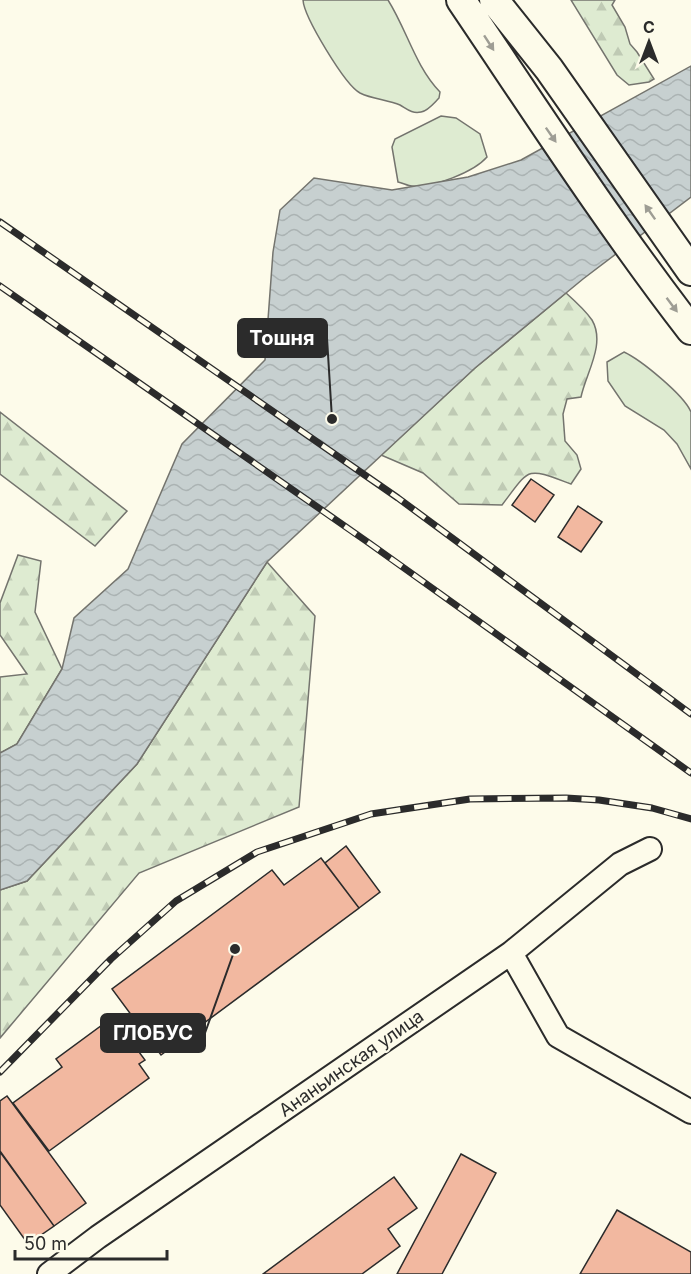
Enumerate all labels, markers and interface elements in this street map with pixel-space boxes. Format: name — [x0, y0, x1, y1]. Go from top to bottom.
north arrow — [619, 12, 679, 72]
text: С — [643, 17, 655, 37]
one-way arrow — [484, 35, 495, 52]
one-way arrow — [545, 126, 557, 142]
one-way arrow — [644, 205, 656, 221]
one-way arrow — [666, 297, 678, 313]
callout: Тошня — [238, 319, 327, 357]
text: Тошня — [249, 326, 315, 350]
street label: Ананьинская улица — [275, 1005, 427, 1121]
callout: ГЛОБУС — [101, 1014, 205, 1052]
text: ГЛОБУС — [113, 1021, 193, 1045]
scale bar — [15, 1223, 166, 1261]
text: 50 m — [24, 1233, 67, 1254]

